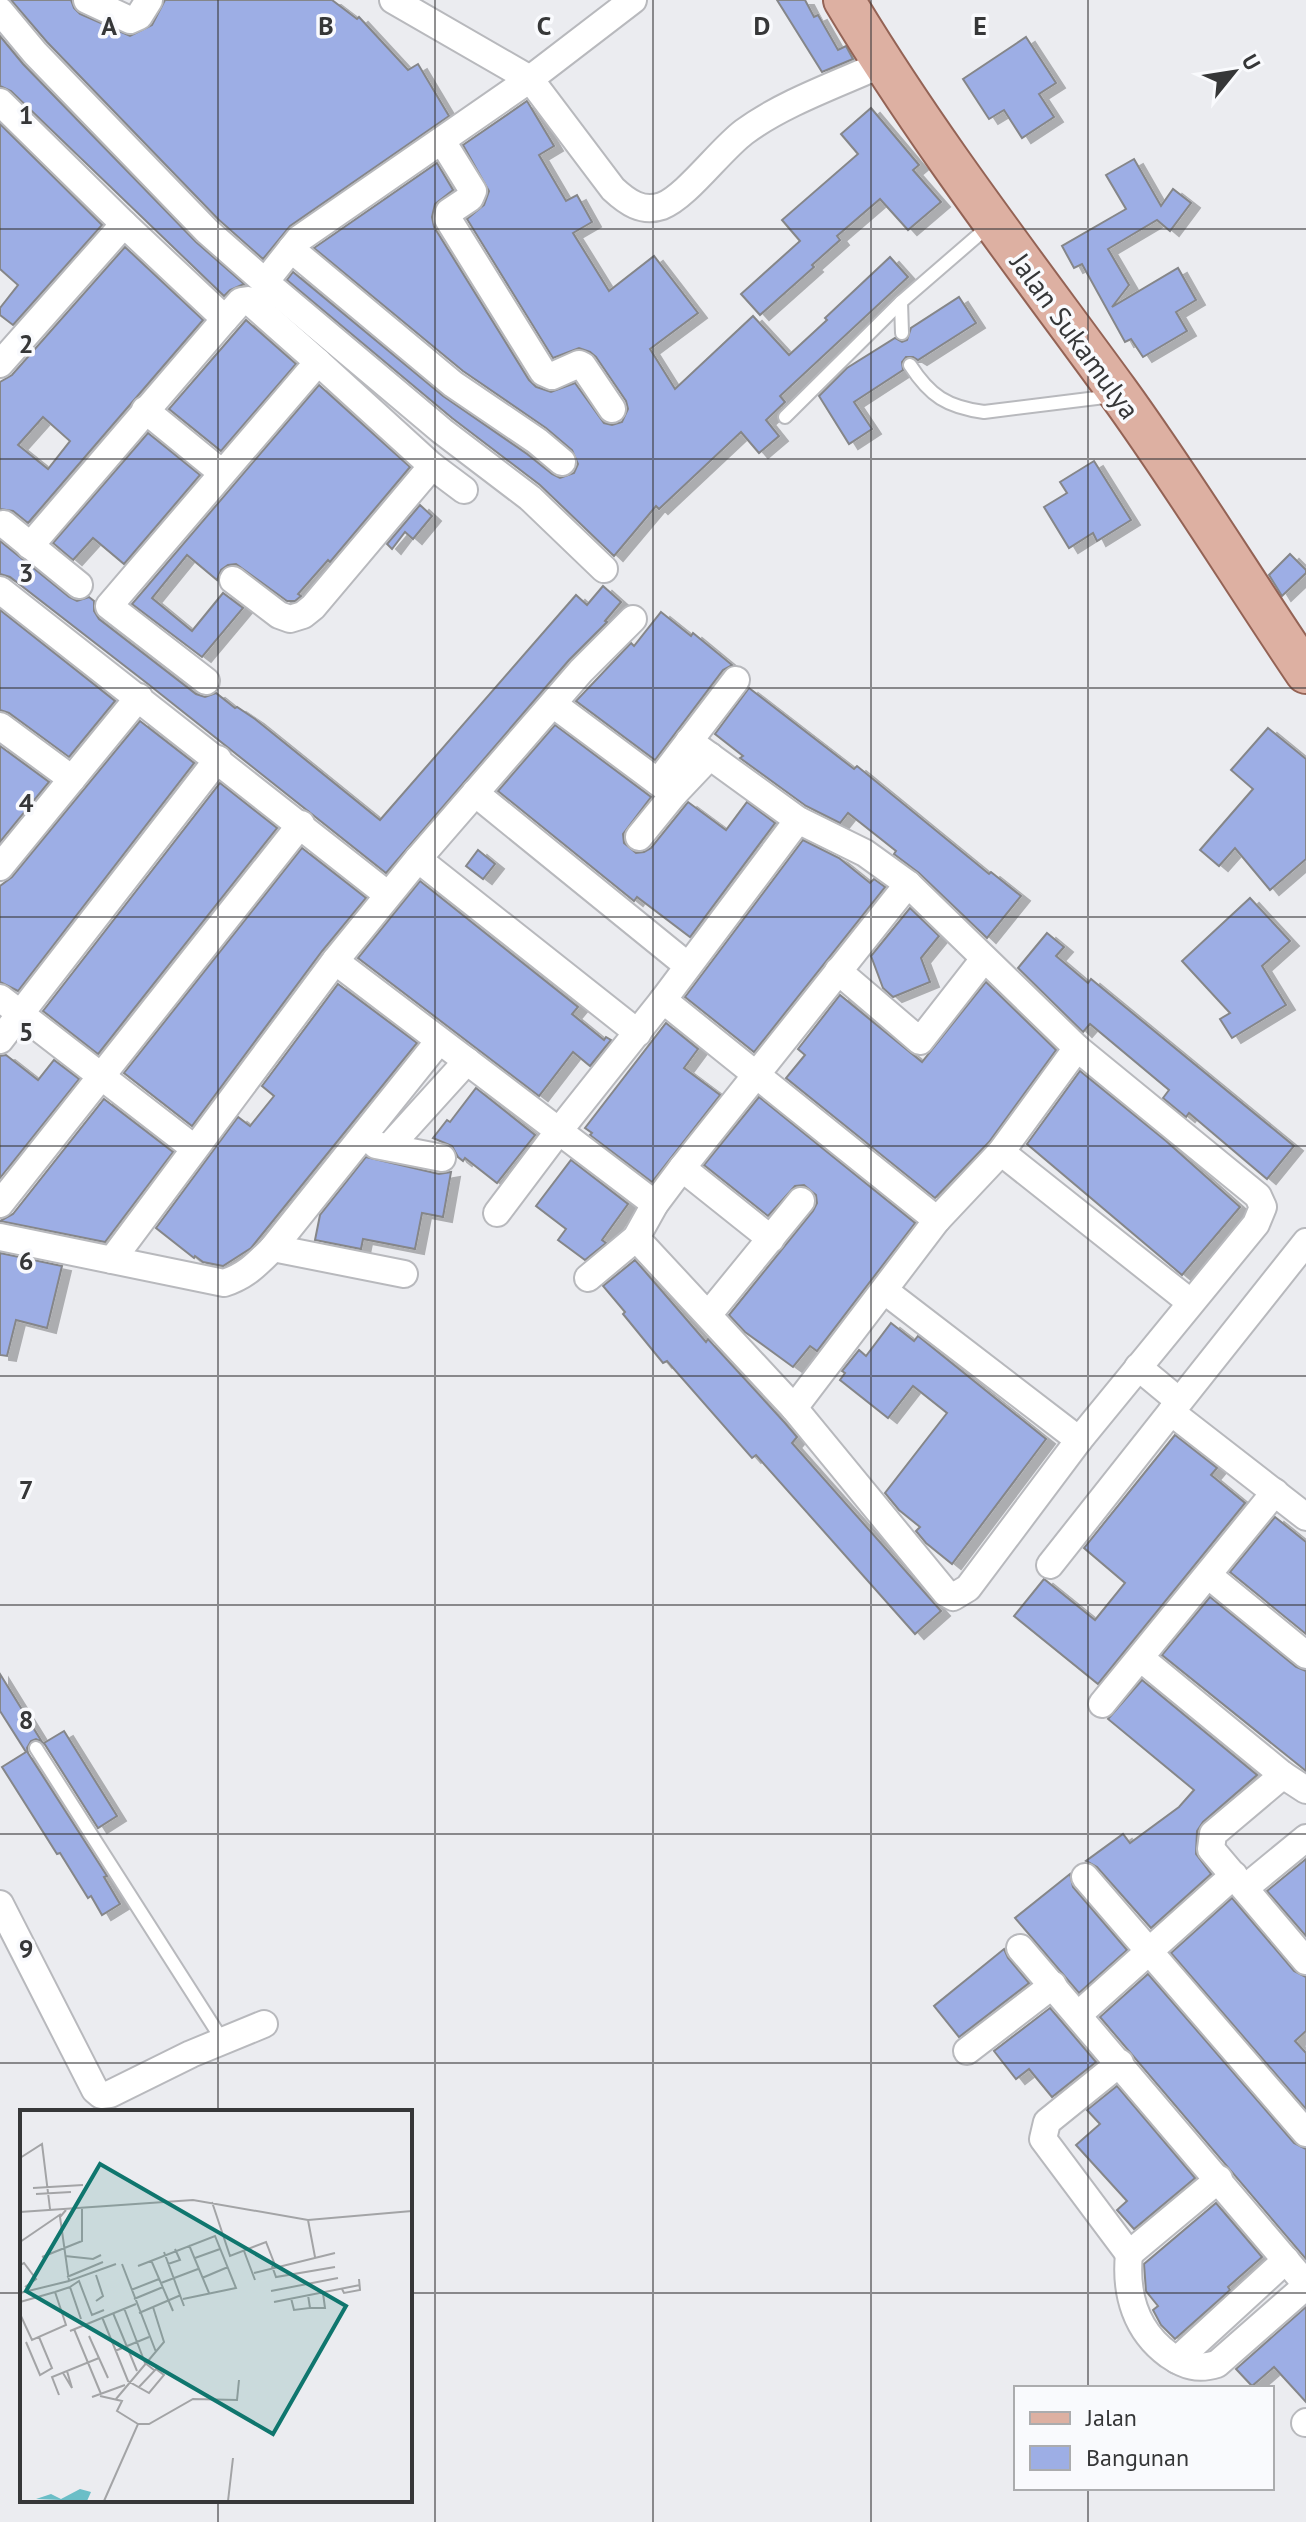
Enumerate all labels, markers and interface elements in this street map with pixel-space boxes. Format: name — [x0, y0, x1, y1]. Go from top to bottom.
text: A — [101, 9, 117, 42]
text: B — [318, 9, 334, 42]
text: C — [537, 9, 551, 42]
text: D — [754, 9, 770, 42]
text: E — [973, 9, 987, 42]
north arrow — [1194, 32, 1274, 112]
text: U — [1236, 49, 1267, 75]
text: 1 — [19, 98, 33, 131]
street label: Jalan Sukamulya — [1002, 244, 1148, 426]
text: 2 — [19, 327, 33, 360]
text: 3 — [19, 556, 33, 589]
text: 4 — [19, 786, 34, 819]
text: 5 — [19, 1015, 33, 1048]
text: 6 — [19, 1244, 33, 1277]
text: 7 — [19, 1473, 33, 1506]
text: 8 — [19, 1703, 33, 1736]
text: 9 — [19, 1932, 33, 1965]
inset map — [20, 2110, 412, 2502]
legend — [1014, 2386, 1274, 2490]
text: Jalan — [1085, 2402, 1137, 2433]
text: Bangunan — [1086, 2442, 1189, 2473]

